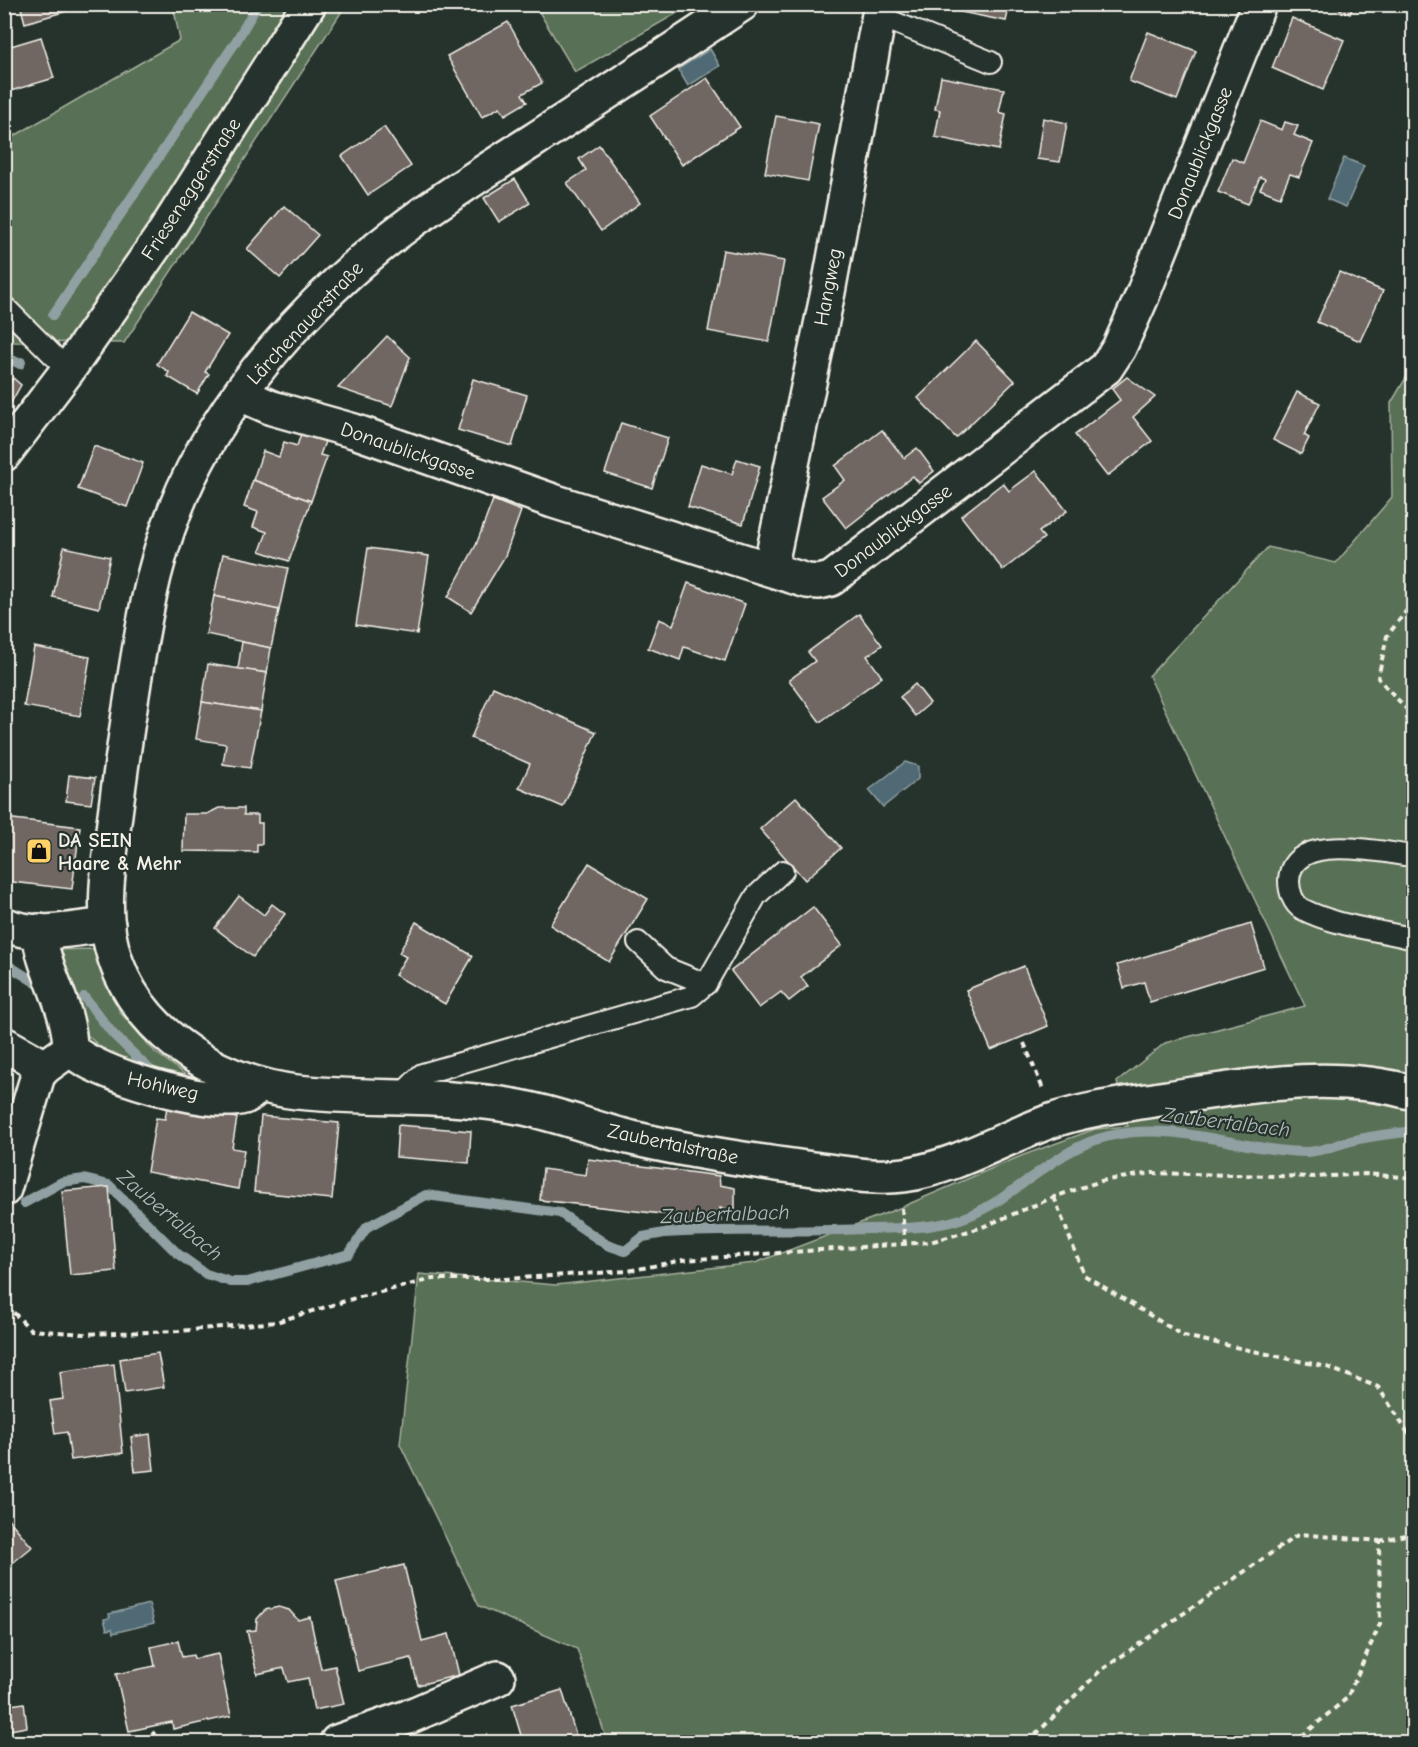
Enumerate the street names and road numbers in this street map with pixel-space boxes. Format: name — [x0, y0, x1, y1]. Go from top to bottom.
street label: Donaublickgasse — [1163, 83, 1237, 223]
street label: Frieseneggerstraße — [136, 114, 246, 264]
street label: Hangweg — [809, 246, 847, 328]
street label: Lärchenauerstraße — [242, 257, 368, 389]
street label: Donaublickgasse — [338, 417, 478, 485]
street label: Donaublickgasse — [830, 479, 956, 583]
street label: Hohlweg — [125, 1067, 201, 1105]
street label: Zaubertalstraße — [605, 1119, 741, 1169]

